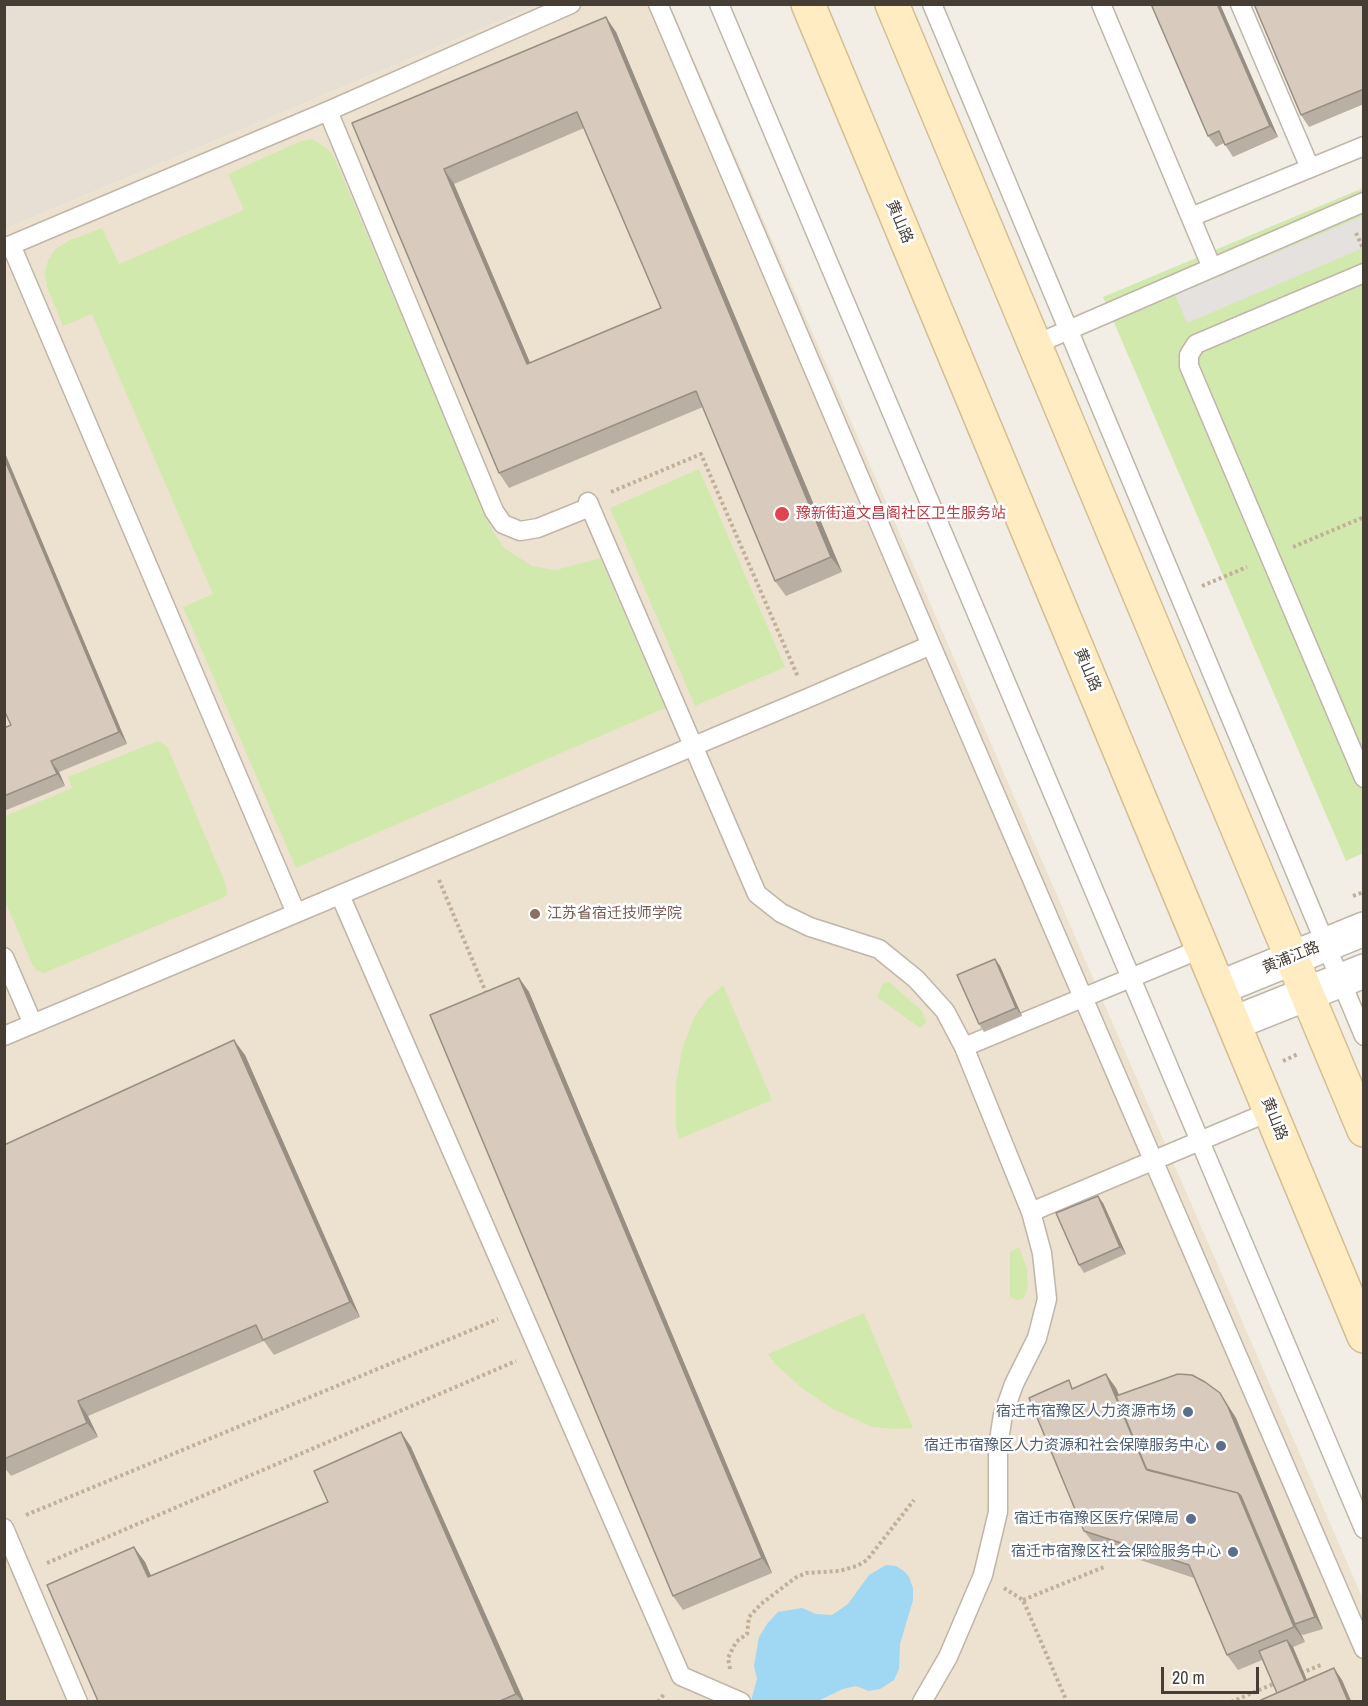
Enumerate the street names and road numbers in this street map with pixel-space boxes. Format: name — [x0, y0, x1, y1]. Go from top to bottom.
street label: 黄山路 — [882, 198, 916, 246]
street label: 黄山路 — [1070, 646, 1104, 694]
street label: 黄浦江路 — [1260, 938, 1322, 978]
street label: 黄山路 — [1257, 1095, 1291, 1143]

